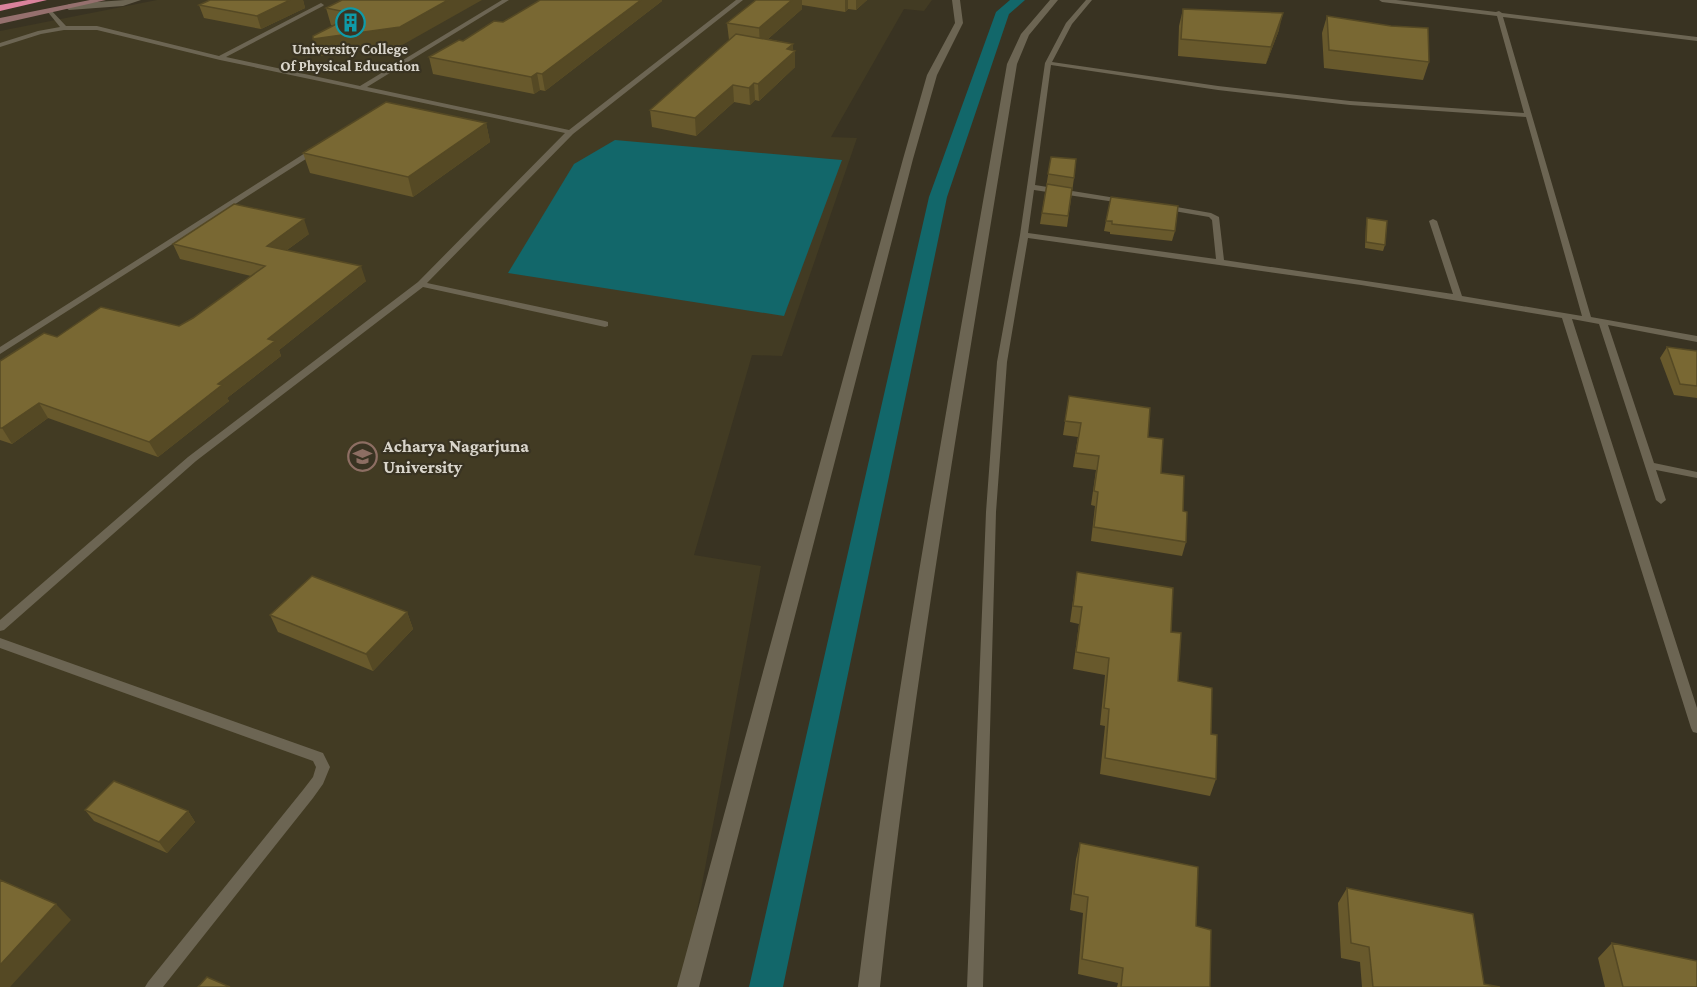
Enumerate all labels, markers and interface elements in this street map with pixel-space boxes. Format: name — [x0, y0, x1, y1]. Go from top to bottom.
building icon: University College Of Physical Education — [334, 6, 366, 38]
place label: University College Of Physical Education — [280, 41, 420, 74]
place label: Acharya Nagarjuna University — [382, 436, 529, 477]
school or university icon: Acharya Nagarjuna University — [346, 440, 378, 472]

